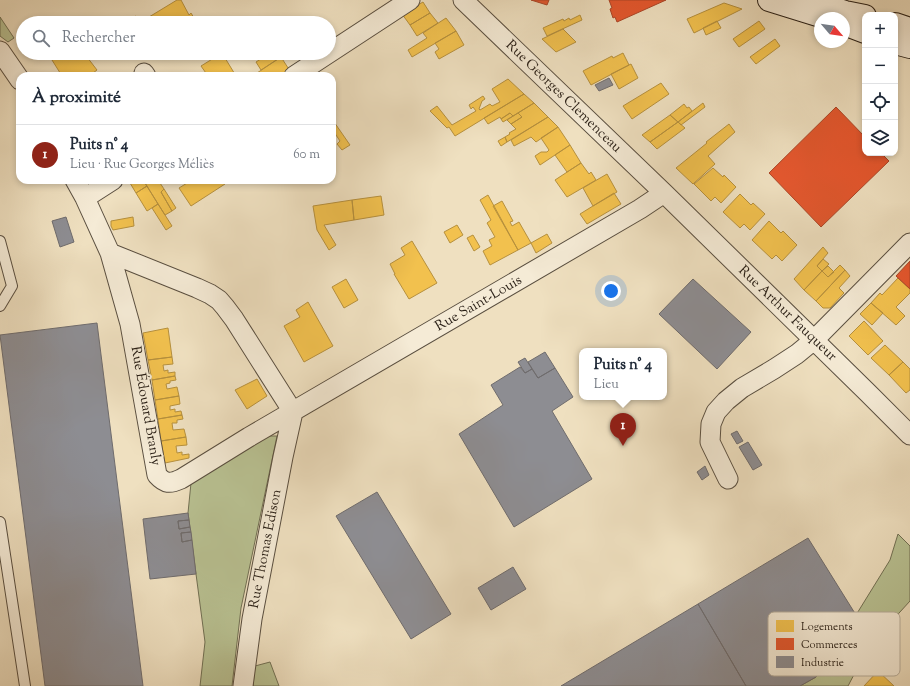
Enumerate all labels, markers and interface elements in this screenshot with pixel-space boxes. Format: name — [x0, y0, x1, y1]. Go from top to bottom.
north arrow — [814, 12, 850, 48]
map controls — [862, 12, 898, 156]
button: + — [862, 12, 898, 48]
search box — [16, 16, 336, 60]
icon: search — [30, 27, 52, 49]
text: Rechercher — [62, 28, 135, 49]
street label: Rue Georges Clemenceau — [500, 36, 626, 158]
button: − — [862, 48, 898, 84]
button: locate — [862, 84, 898, 120]
text: À proximité — [32, 86, 121, 110]
button: layers — [862, 120, 898, 156]
text: Puits n° 4 — [70, 135, 128, 156]
text: 1 — [43, 146, 47, 164]
text: 60 m — [293, 146, 320, 164]
text: Lieu · Rue Georges Méliès — [70, 156, 214, 174]
street label: Rue Arthur Fauqueur — [733, 262, 841, 367]
street label: Rue Saint-Louis — [432, 271, 526, 337]
your location — [601, 281, 621, 301]
street label: Rue Édouard Branly — [125, 345, 165, 467]
popup — [579, 348, 667, 400]
text: Puits n° 4 — [594, 355, 652, 376]
text: Lieu — [594, 376, 619, 394]
pin: 1 — [610, 413, 636, 446]
street label: Rue Thomas Edison — [245, 488, 287, 610]
legend — [768, 612, 900, 676]
text: Logements — [801, 619, 853, 635]
text: Commerces — [801, 637, 857, 653]
text: Industrie — [801, 655, 844, 671]

